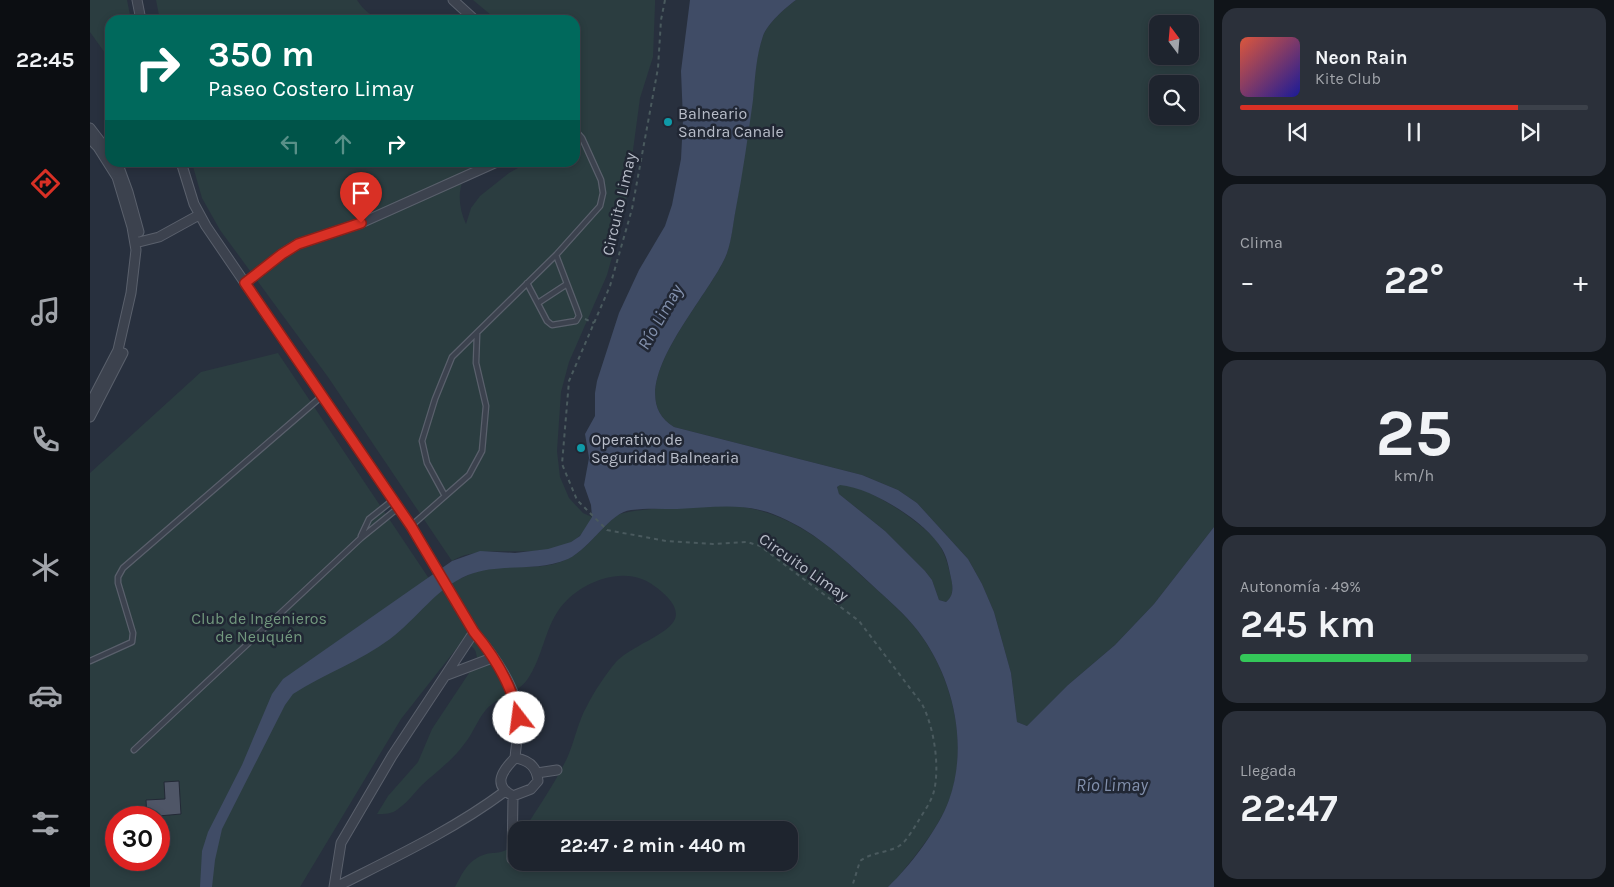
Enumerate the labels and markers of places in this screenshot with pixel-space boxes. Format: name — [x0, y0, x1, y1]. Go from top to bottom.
place label: Balneario Sandra Canale — [678, 104, 784, 141]
marker: Balneario Sandra Canale — [662, 116, 674, 128]
pin — [340, 172, 382, 223]
place label: Operativo de Seguridad Balnearia — [591, 430, 739, 467]
marker: Operativo de Seguridad Balnearia — [575, 442, 587, 454]

